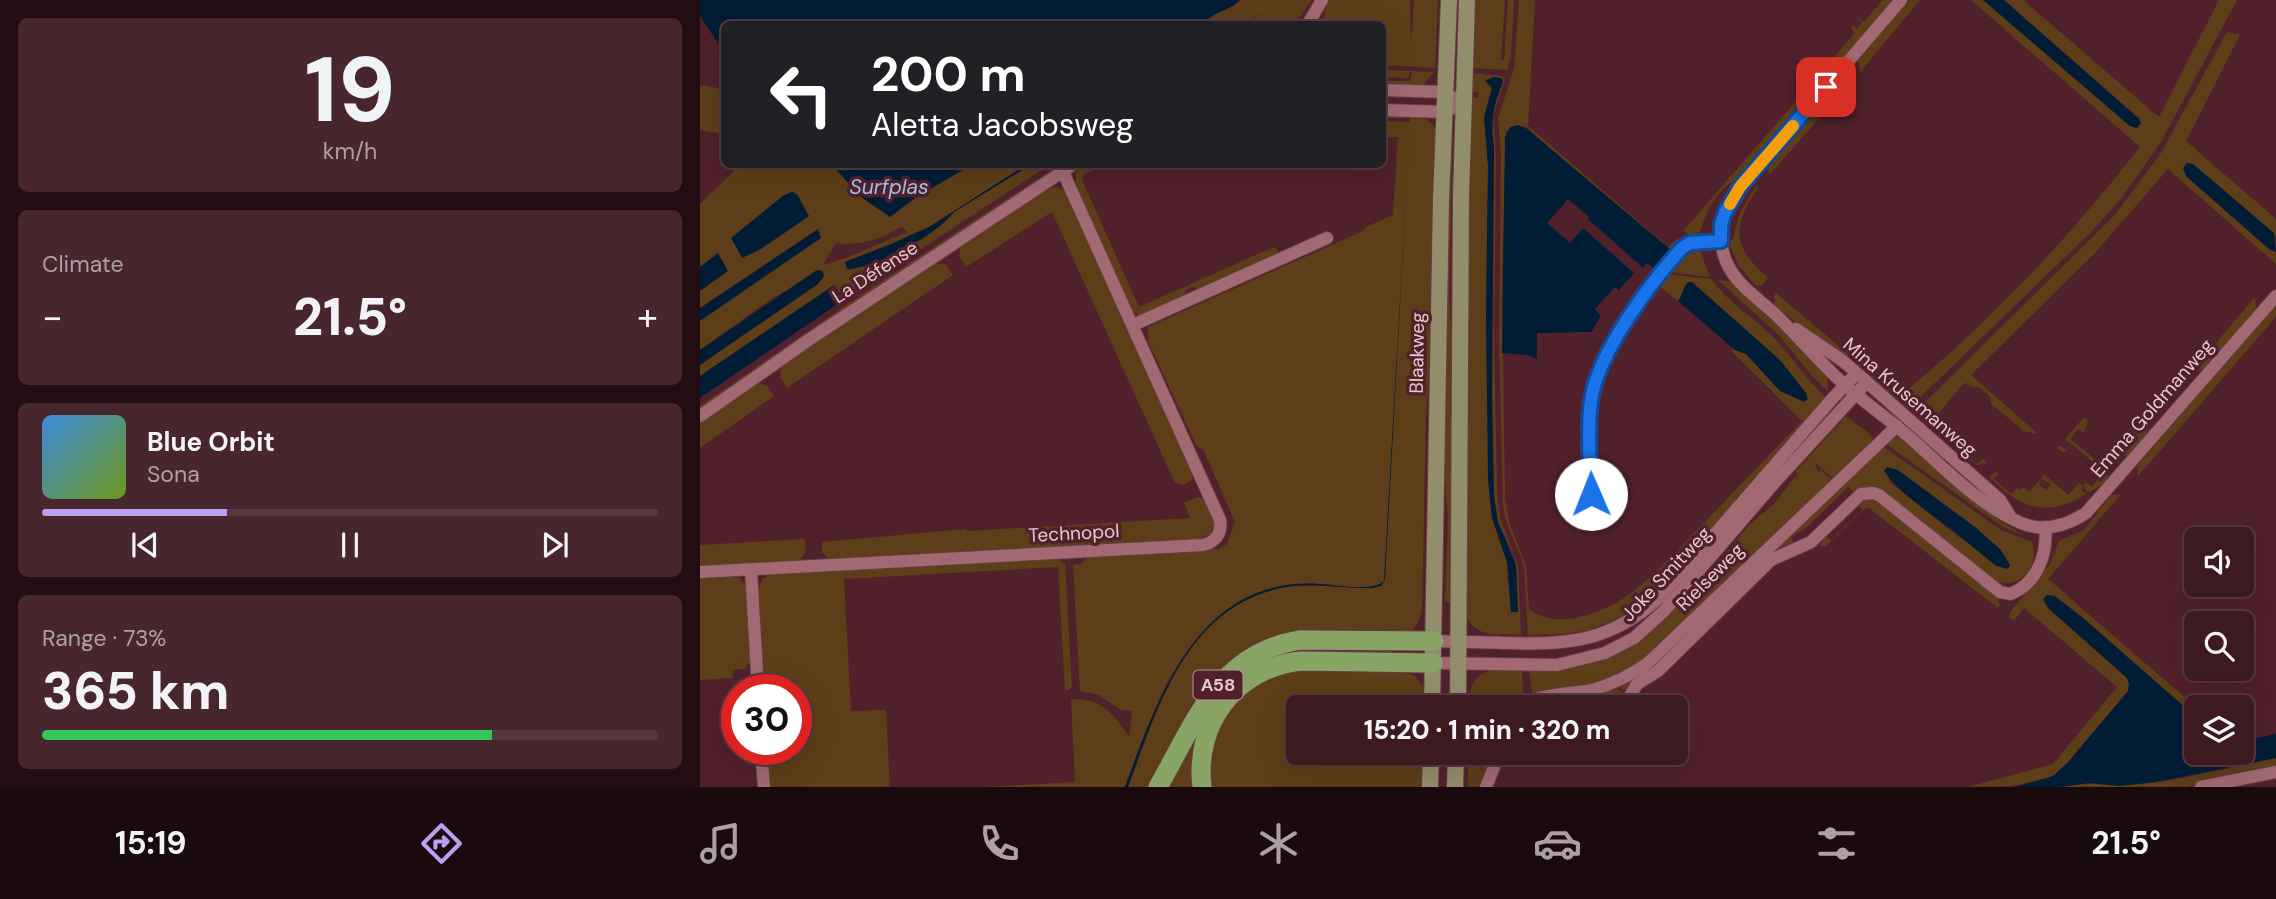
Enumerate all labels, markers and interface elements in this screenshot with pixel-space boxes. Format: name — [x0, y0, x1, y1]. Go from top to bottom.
text: 19 — [305, 31, 395, 149]
text: 200 m — [871, 42, 1026, 106]
icon: left — [756, 49, 847, 140]
pin — [1796, 57, 1856, 117]
icon: arrive — [1807, 68, 1845, 106]
text: Aletta Jacobsweg — [871, 104, 1134, 146]
text: km/h — [323, 136, 377, 166]
water label: Surfplas — [849, 173, 929, 201]
street label: La Défense — [827, 235, 923, 309]
text: Climate — [42, 249, 124, 279]
text: 21.5° — [293, 283, 407, 351]
text: − — [42, 292, 63, 342]
text: + — [637, 292, 658, 342]
street label: Blaakweg — [1404, 312, 1430, 394]
street label: Mina Krusemanweg — [1838, 332, 1983, 462]
street label: Emma Goldmanweg — [2085, 333, 2219, 482]
text: Blue Orbit — [147, 425, 275, 459]
position arrow — [1554, 457, 1628, 531]
text: Sona — [147, 459, 200, 489]
street label: Technopol — [1028, 518, 1120, 548]
street label: Joke Smitweg — [1616, 521, 1717, 627]
icon: previous — [126, 526, 164, 564]
icon: pause — [331, 526, 369, 564]
icon: next — [536, 526, 574, 564]
map controls — [2184, 527, 2254, 765]
button: sound — [2184, 527, 2254, 597]
street label: Rielseweg — [1671, 537, 1750, 616]
button: search — [2184, 611, 2254, 681]
text: Range · 73% — [42, 623, 166, 653]
text: 365 km — [42, 657, 230, 725]
road number: A58 — [1194, 670, 1242, 700]
speed limit sign: 30 — [721, 674, 812, 765]
button: layers — [2184, 695, 2254, 765]
text: 15:20 · 1 min · 320 m — [1364, 713, 1610, 747]
icon: directions — [417, 819, 466, 868]
icon: music — [696, 819, 745, 868]
icon: phone — [975, 819, 1024, 868]
icon: climate — [1254, 819, 1303, 868]
icon: car — [1533, 819, 1582, 868]
icon: filters — [1812, 819, 1861, 868]
text: 15:19 — [115, 822, 187, 864]
text: 21.5° — [2091, 822, 2161, 864]

